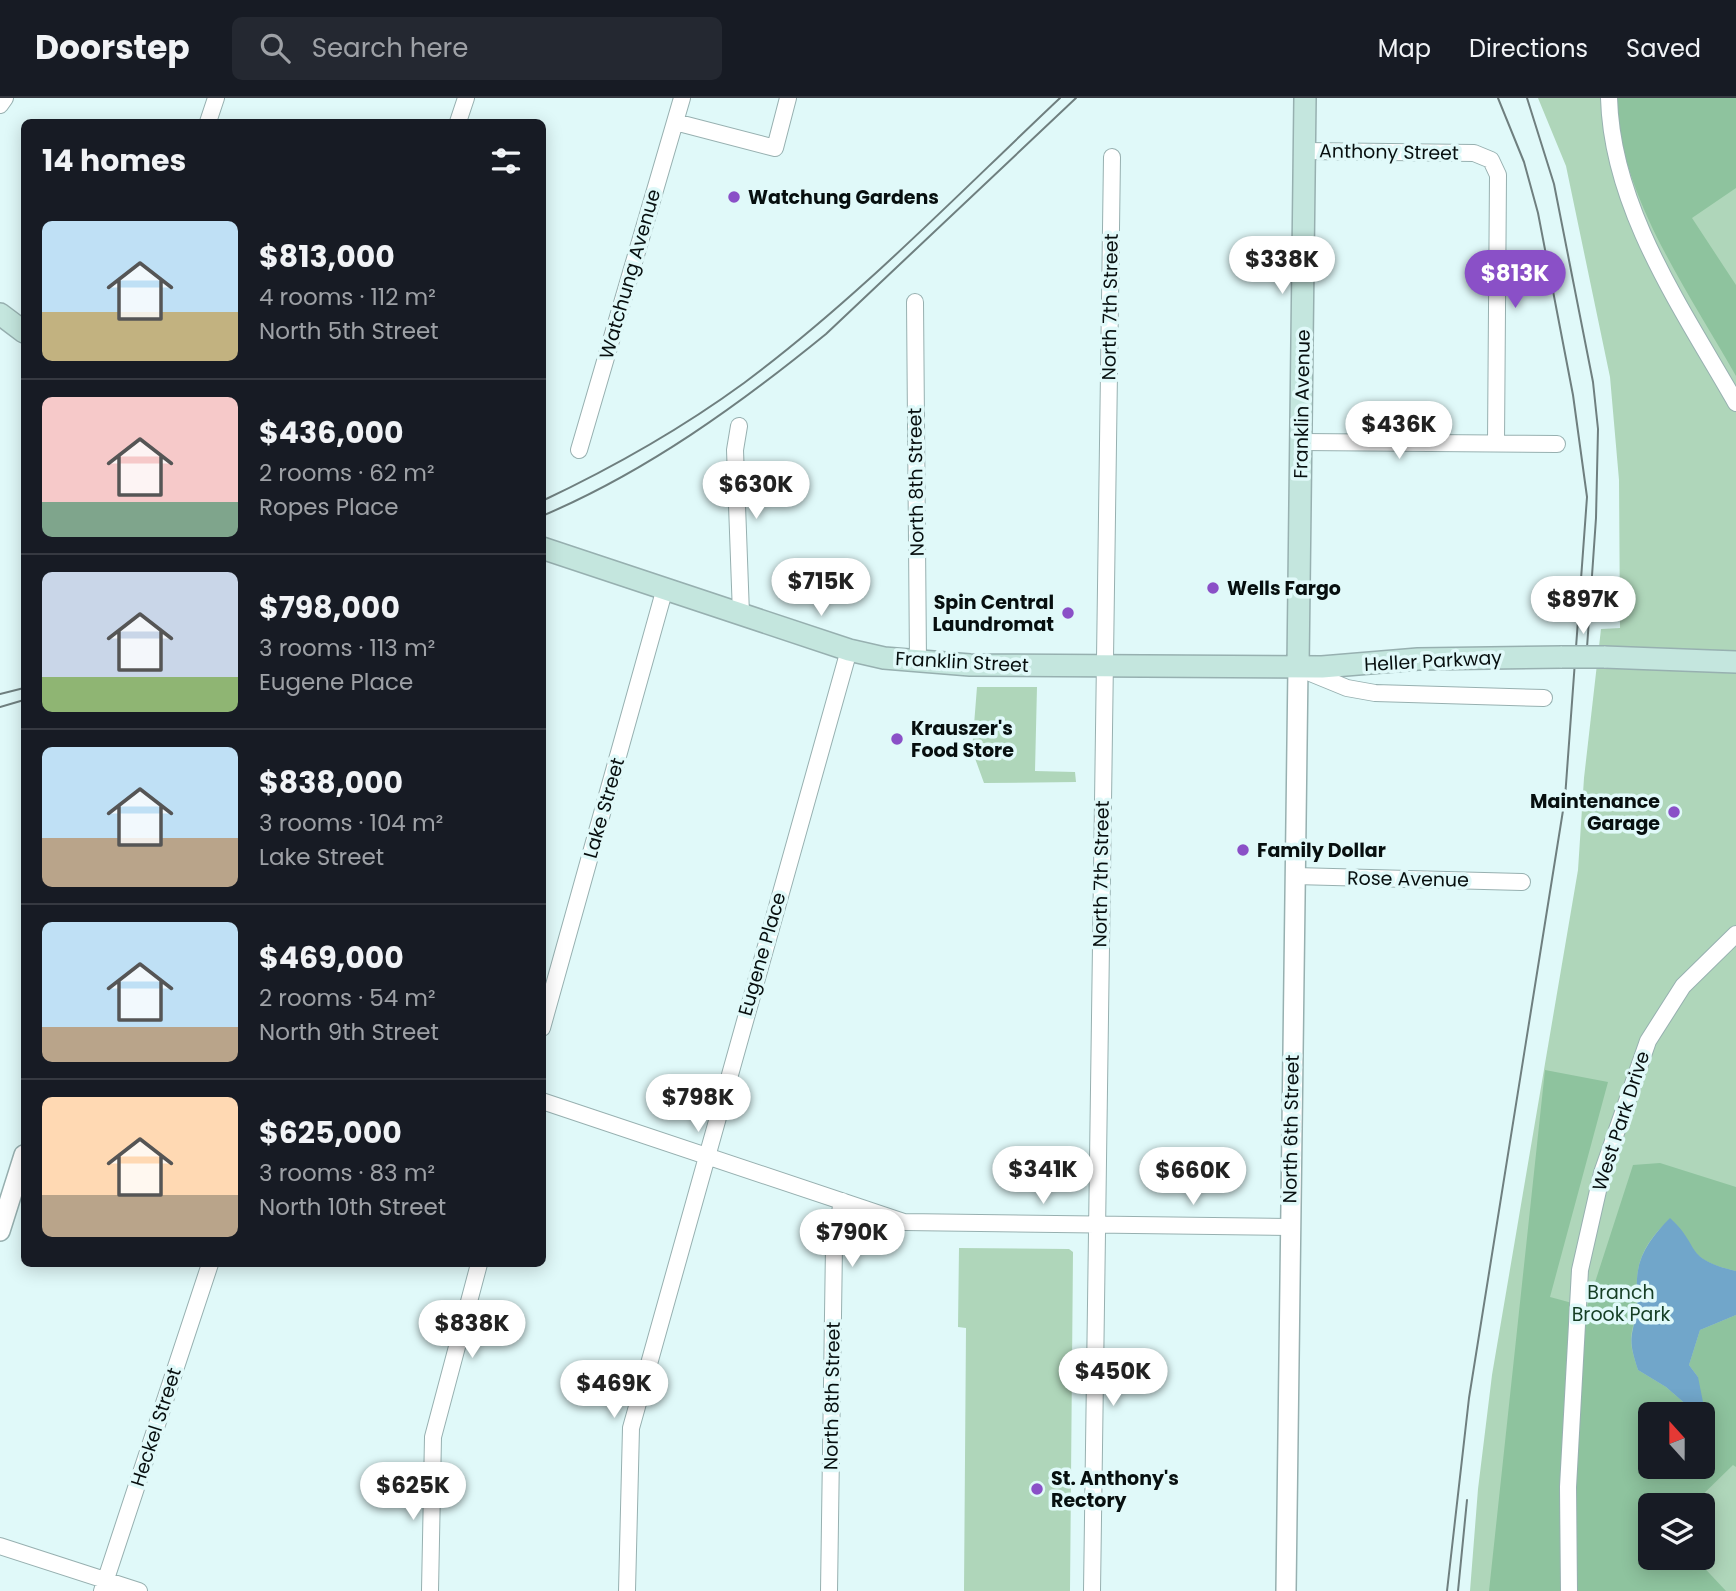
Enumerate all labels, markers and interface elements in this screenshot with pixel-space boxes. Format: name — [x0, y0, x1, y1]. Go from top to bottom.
search box — [232, 17, 722, 80]
text: Doorstep — [35, 24, 190, 71]
icon: search — [256, 29, 294, 67]
text: Search here — [312, 30, 468, 66]
text: Map — [1378, 32, 1431, 65]
text: Directions — [1469, 32, 1588, 65]
text: Saved — [1626, 32, 1701, 65]
street label: Anthony Street — [1319, 137, 1459, 167]
text: 14 homes — [42, 139, 186, 182]
icon: filters — [487, 142, 525, 180]
place label: Watchung Gardens — [748, 184, 939, 211]
street label: Watchung Avenue — [593, 186, 667, 362]
marker: Watchung Gardens — [726, 189, 742, 205]
street label: North 7th Street — [1095, 233, 1125, 381]
text: $813,000 — [259, 235, 395, 278]
pin: $338K — [1233, 236, 1331, 296]
text: $338K — [1245, 243, 1319, 275]
icon: home — [98, 249, 182, 333]
pin: $813K — [1466, 250, 1564, 310]
text: $813K — [1481, 257, 1549, 289]
text: 4 rooms · 112 m² — [259, 281, 436, 313]
text: North 5th Street — [259, 315, 439, 347]
street label: Franklin Avenue — [1287, 329, 1317, 479]
pin: $436K — [1350, 402, 1448, 461]
street label: North 8th Street — [901, 407, 931, 556]
text: $436K — [1361, 408, 1437, 440]
text: $436,000 — [259, 411, 404, 454]
icon: home — [98, 425, 182, 509]
text: 2 rooms · 62 m² — [259, 457, 435, 489]
pin: $630K — [707, 462, 805, 521]
text: $630K — [719, 468, 793, 500]
text: Ropes Place — [259, 491, 398, 523]
pin: $715K — [772, 559, 870, 618]
text: $715K — [787, 565, 855, 597]
place label: Wells Fargo — [1227, 575, 1341, 602]
pin: $897K — [1534, 576, 1632, 636]
marker: Wells Fargo — [1205, 580, 1221, 596]
text: $897K — [1547, 583, 1619, 615]
text: $798,000 — [259, 586, 400, 629]
place label: Spin Central Laundromat — [933, 589, 1054, 638]
icon: home — [98, 600, 182, 684]
marker: Spin Central Laundromat — [1060, 605, 1076, 621]
text: 3 rooms · 113 m² — [259, 632, 435, 664]
street label: Heller Parkway — [1363, 644, 1503, 678]
street label: Franklin Street — [895, 645, 1030, 679]
text: Eugene Place — [259, 666, 413, 698]
place label: Krauszer's Food Store — [911, 715, 1014, 764]
marker: Krauszer's Food Store — [889, 731, 905, 747]
street label: Lake Street — [577, 755, 631, 861]
text: $838,000 — [259, 761, 403, 804]
icon: home — [98, 775, 182, 859]
place label: Maintenance Garage — [1530, 788, 1660, 837]
street label: North 7th Street — [1086, 800, 1116, 948]
marker: Maintenance Garage — [1666, 804, 1682, 820]
text: 3 rooms · 104 m² — [259, 807, 443, 839]
place label: Family Dollar — [1257, 837, 1386, 864]
text: Lake Street — [259, 841, 384, 873]
marker: Family Dollar — [1235, 842, 1251, 858]
street label: Rose Avenue — [1347, 864, 1469, 894]
street label: Eugene Place — [731, 889, 793, 1019]
text: $469,000 — [259, 936, 404, 979]
icon: home — [98, 950, 182, 1034]
text: 2 rooms · 54 m² — [259, 982, 436, 1014]
text: North 9th Street — [259, 1016, 439, 1048]
street label: West Park Drive — [1586, 1048, 1656, 1194]
street label: North 6th Street — [1276, 1054, 1306, 1204]
pin: $798K — [649, 1074, 747, 1134]
text: $798K — [662, 1081, 734, 1113]
text: $625,000 — [259, 1111, 402, 1154]
icon: home — [98, 1125, 182, 1209]
pin: $341K — [994, 1146, 1092, 1206]
pin: $660K — [1144, 1148, 1242, 1207]
text: $341K — [1008, 1153, 1078, 1185]
text: $660K — [1155, 1154, 1231, 1186]
text: 3 rooms · 83 m² — [259, 1157, 435, 1189]
text: North 10th Street — [259, 1191, 446, 1223]
pin: $790K — [803, 1210, 901, 1269]
text: $790K — [816, 1216, 888, 1248]
park label: Branch Brook Park — [1572, 1279, 1671, 1328]
pin: $838K — [423, 1300, 521, 1360]
text: $838K — [435, 1307, 509, 1339]
street label: North 8th Street — [817, 1321, 847, 1470]
pin: $450K — [1064, 1348, 1162, 1408]
text: $450K — [1075, 1355, 1151, 1387]
pin: $469K — [565, 1360, 663, 1420]
street label: Heckel Street — [124, 1364, 188, 1490]
text: $469K — [576, 1367, 652, 1399]
north arrow — [1638, 1402, 1715, 1479]
map controls — [1638, 1402, 1715, 1570]
pin: $625K — [364, 1462, 462, 1522]
place label: St. Anthony's Rectory — [1051, 1465, 1179, 1514]
text: $625K — [376, 1469, 450, 1501]
marker: St. Anthony's Rectory — [1029, 1481, 1045, 1497]
button: layers — [1638, 1493, 1715, 1570]

